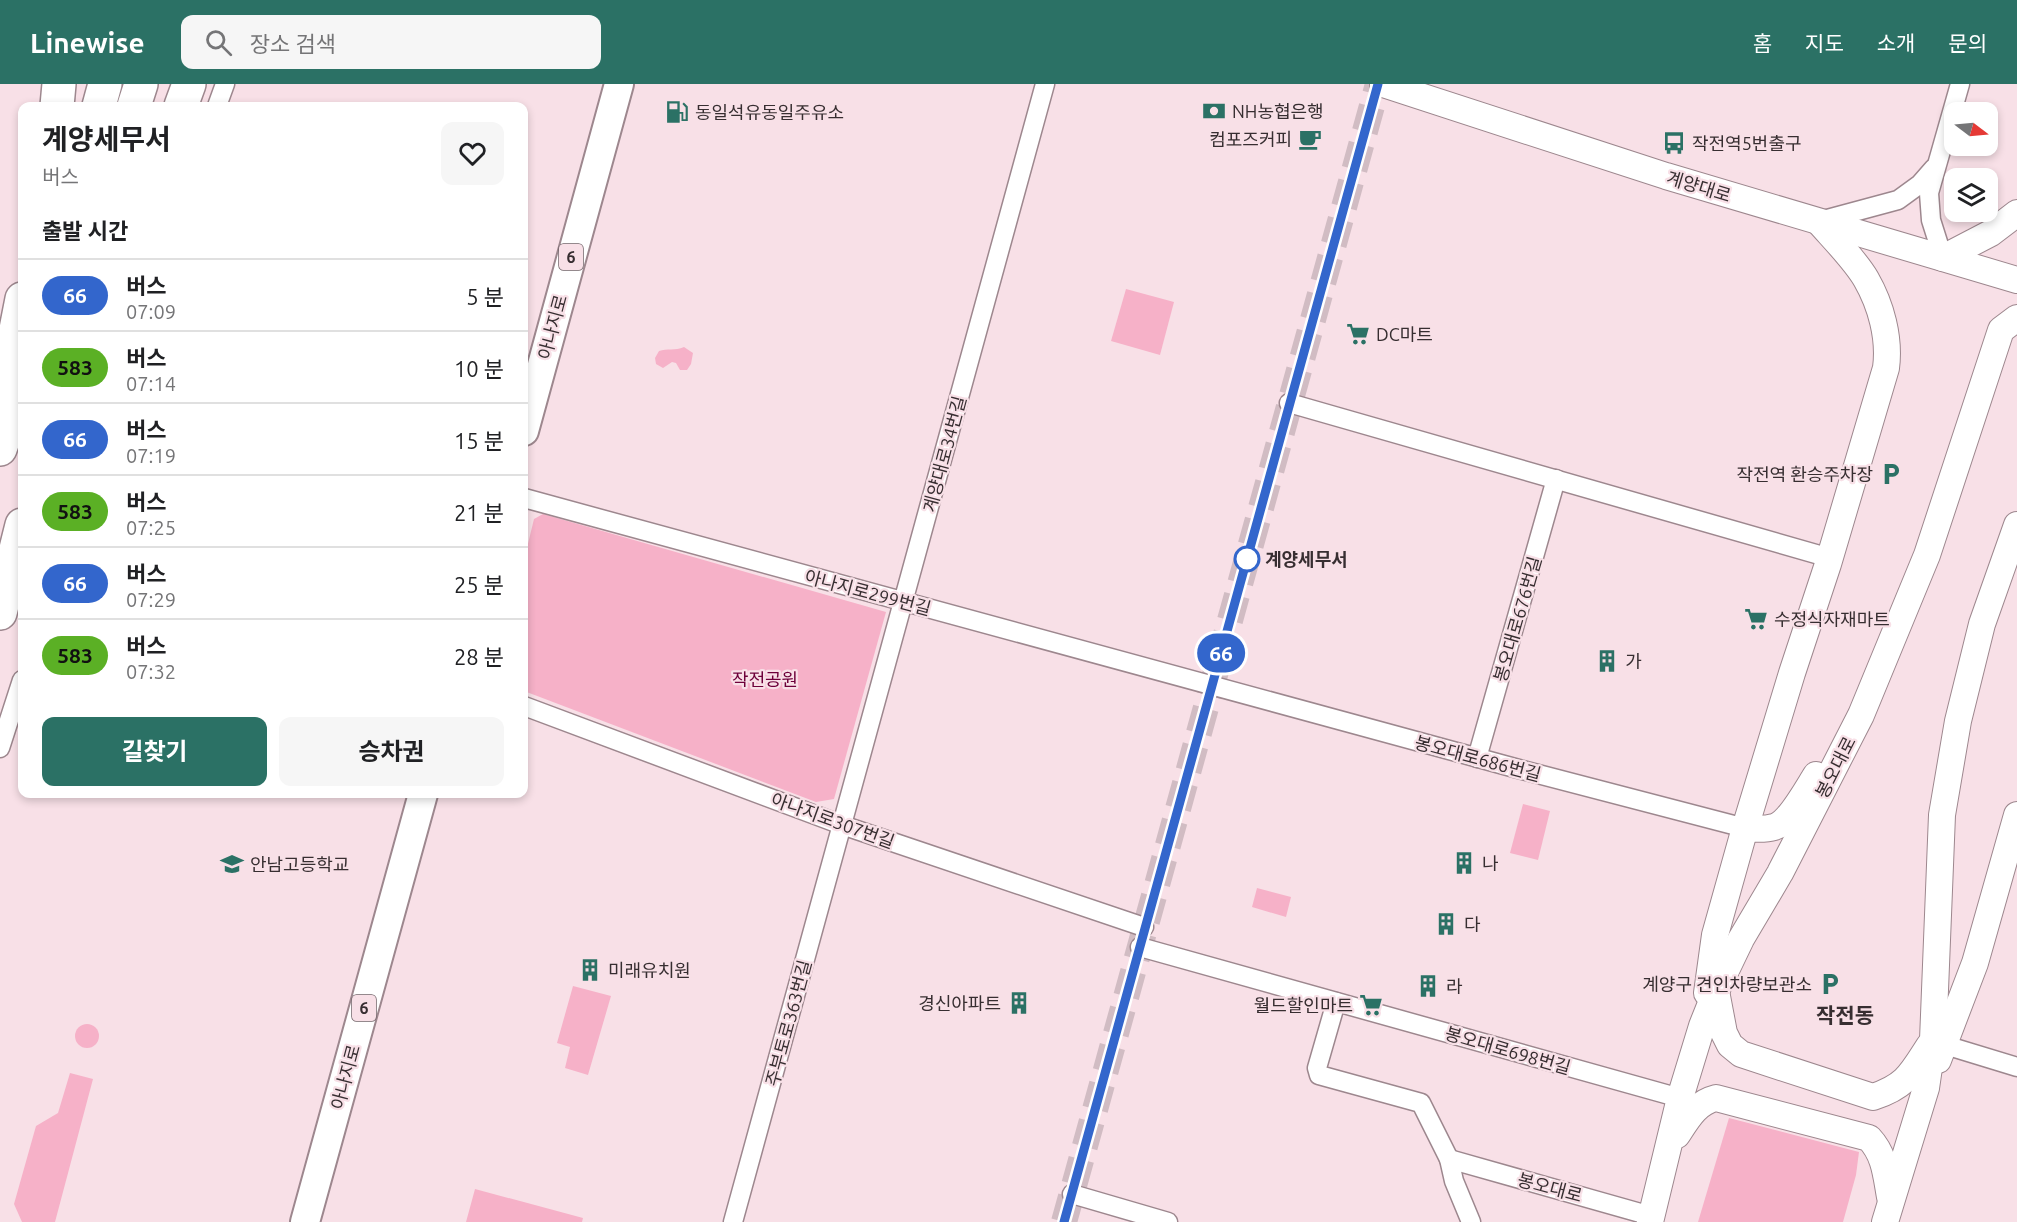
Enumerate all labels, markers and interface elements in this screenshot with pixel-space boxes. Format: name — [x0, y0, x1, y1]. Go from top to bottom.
search box — [181, 15, 601, 69]
icon: search — [202, 26, 235, 59]
text: Linewise — [30, 27, 145, 58]
text: 장소 검색 — [250, 31, 336, 56]
text: 홈 — [1753, 31, 1772, 55]
text: 지도 — [1805, 31, 1844, 55]
text: 소개 — [1877, 31, 1915, 55]
text: 문의 — [1948, 31, 1987, 55]
bank icon: NH농협은행 — [1201, 98, 1227, 124]
fuel station icon: 동일석유동일주유소 — [664, 99, 690, 125]
place label: NH농협은행 — [1232, 101, 1324, 121]
place label: 동일석유동일주유소 — [695, 102, 844, 122]
north arrow — [1944, 102, 1998, 156]
map controls — [1944, 102, 1998, 222]
button: heart — [441, 122, 504, 185]
text: 계양세무서 — [42, 123, 171, 154]
cafe icon: 컴포즈커피 — [1297, 126, 1323, 152]
place label: 컴포즈커피 — [1209, 129, 1292, 149]
bus stop icon: 작전역5번출구 — [1661, 130, 1687, 156]
place label: 작전역5번출구 — [1692, 133, 1802, 153]
text: 버스 — [42, 165, 79, 188]
street label: 계양대로 — [1664, 167, 1734, 205]
button: layers — [1944, 168, 1998, 222]
text: 출발 시간 — [42, 218, 128, 243]
road number: 6 — [559, 244, 583, 270]
text: 버스 — [126, 273, 166, 298]
text: 66 — [63, 283, 87, 307]
text: 5 분 — [466, 284, 504, 309]
street label: 아나지로 — [534, 292, 570, 362]
text: 07:09 — [126, 300, 176, 323]
supermarket icon: DC마트 — [1345, 321, 1371, 347]
place label: DC마트 — [1376, 324, 1433, 344]
text: 버스 — [126, 345, 166, 370]
text: 583 — [57, 355, 93, 379]
text: 10 분 — [454, 356, 504, 381]
text: 07:14 — [126, 372, 176, 395]
street label: 계양대로34번길 — [919, 394, 969, 514]
text: 버스 — [126, 417, 166, 442]
text: 66 — [63, 427, 87, 451]
text: 15 분 — [454, 428, 504, 453]
text: 07:19 — [126, 444, 176, 467]
parking icon: 작전역 환승주차장 — [1878, 461, 1904, 487]
place label: 작전역 환승주차장 — [1736, 464, 1873, 484]
text: 버스 — [126, 489, 166, 514]
text: 583 — [57, 499, 93, 523]
text: 21 분 — [454, 500, 504, 525]
text: 07:25 — [126, 516, 176, 539]
marker: 계양세무서 — [1234, 546, 1260, 572]
place label: 계양세무서 — [1265, 549, 1348, 569]
street label: 봉오대로676번길 — [1489, 554, 1545, 684]
text: 버스 — [126, 561, 166, 586]
street label: 아나지로299번길 — [803, 566, 933, 618]
text: 66 — [63, 571, 87, 595]
text: 25 분 — [454, 572, 504, 597]
text: 07:29 — [126, 588, 176, 611]
supermarket icon: 수정식자재마트 — [1743, 606, 1769, 632]
place label: 수정식자재마트 — [1774, 609, 1890, 629]
text: 버스 — [126, 633, 166, 658]
line badge: 66 — [1194, 634, 1248, 672]
text: 66 — [1209, 641, 1233, 665]
text: 583 — [57, 643, 93, 667]
text: 28 분 — [454, 644, 504, 669]
building icon: 가 — [1594, 648, 1620, 674]
place label: 가 — [1625, 651, 1642, 671]
text: 07:32 — [126, 660, 176, 683]
park label: 작전공원 — [732, 669, 798, 689]
button: 길찾기 — [42, 717, 267, 786]
button: 승차권 — [279, 717, 504, 786]
street label: 봉오대로686번길 — [1413, 732, 1543, 784]
street label: 봉오대로 — [1811, 733, 1859, 801]
street label: 아나지로307번길 — [769, 788, 897, 852]
building icon: 나 — [1451, 850, 1477, 876]
school or university icon: 안남고등학교 — [219, 851, 245, 877]
place label: 나 — [1482, 853, 1499, 873]
place label: 안남고등학교 — [250, 854, 349, 874]
building icon: 다 — [1433, 911, 1459, 937]
place label: 다 — [1464, 914, 1481, 934]
building icon: 미래유치원 — [577, 957, 603, 983]
street label: 주부토로363번길 — [762, 958, 814, 1088]
place label: 미래유치원 — [608, 960, 691, 980]
parking icon: 계양구 견인차량보관소 — [1817, 971, 1843, 997]
building icon: 라 — [1415, 973, 1441, 999]
place label: 계양구 견인차량보관소 — [1642, 974, 1812, 994]
place label: 라 — [1446, 976, 1463, 996]
building icon: 경신아파트 — [1006, 990, 1032, 1016]
supermarket icon: 월드할인마트 — [1358, 992, 1384, 1018]
place label: 경신아파트 — [918, 993, 1001, 1013]
road number: 6 — [352, 995, 376, 1021]
place label: 월드할인마트 — [1254, 995, 1353, 1015]
district label: 작전동 — [1816, 1003, 1874, 1027]
street label: 봉오대로698번길 — [1443, 1022, 1573, 1078]
street label: 아나지로 — [327, 1042, 363, 1112]
street label: 봉오대로 — [1515, 1169, 1585, 1205]

